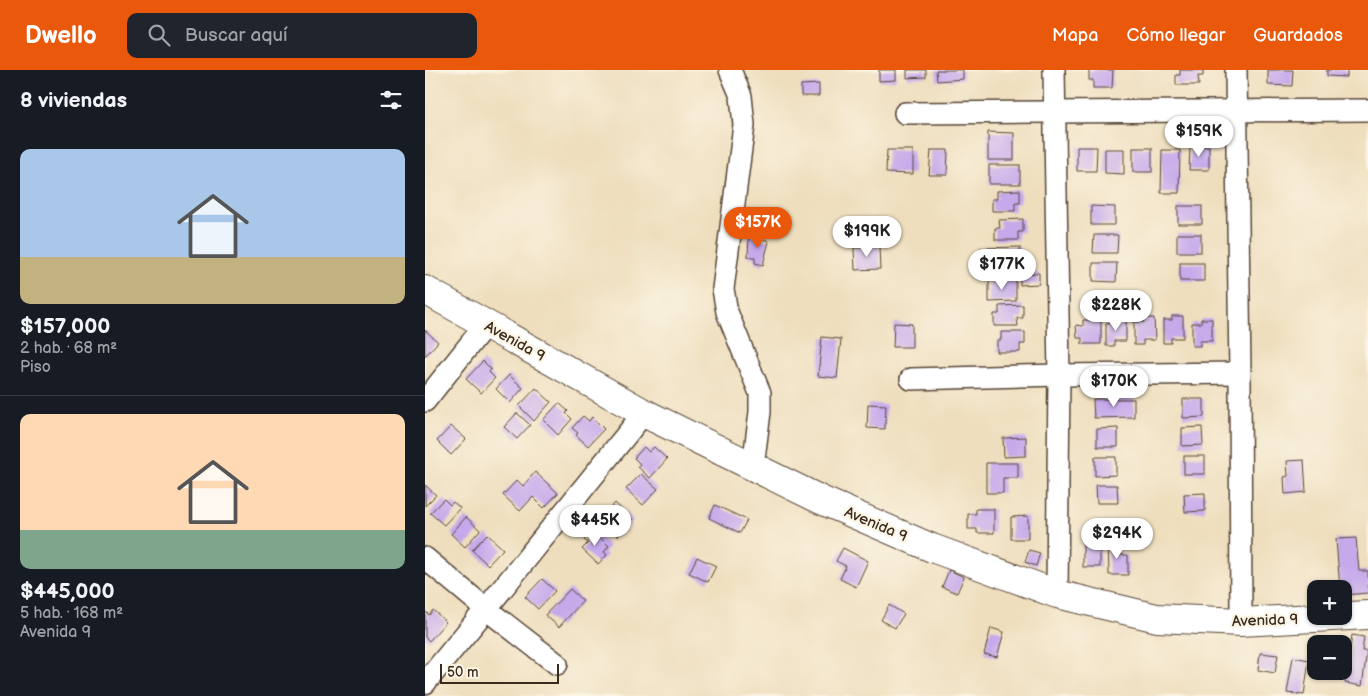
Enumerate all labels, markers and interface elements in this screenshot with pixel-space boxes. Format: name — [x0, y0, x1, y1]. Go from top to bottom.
search box — [127, 13, 477, 58]
text: Dwello — [25, 21, 97, 50]
icon: search — [145, 21, 173, 49]
text: Buscar aquí — [185, 24, 288, 47]
text: Mapa — [1052, 25, 1098, 46]
text: Cómo llegar — [1126, 25, 1225, 46]
text: Guardados — [1253, 25, 1343, 46]
icon: filters — [377, 86, 405, 114]
text: 8 viviendas — [20, 88, 127, 113]
pin: $159K — [1164, 116, 1234, 158]
text: $159K — [1176, 122, 1222, 141]
icon: home — [168, 181, 258, 271]
pin: $157K — [723, 206, 793, 249]
text: $157K — [735, 213, 781, 232]
pin: $199K — [832, 216, 902, 258]
text: $199K — [844, 222, 890, 241]
pin: $177K — [967, 248, 1037, 291]
text: $177K — [979, 255, 1025, 274]
pin: $228K — [1081, 290, 1151, 332]
text: $228K — [1091, 296, 1141, 315]
text: $157,000 — [20, 314, 110, 339]
street label: Avenida 9 — [481, 317, 548, 366]
text: 2 hab. · 68 m² — [20, 339, 117, 358]
text: Piso — [20, 358, 51, 377]
pin: $170K — [1079, 366, 1149, 408]
text: $170K — [1091, 372, 1137, 391]
icon: home — [168, 447, 258, 537]
street label: Avenida 9 — [841, 503, 910, 546]
pin: $445K — [560, 504, 630, 547]
text: $445K — [570, 511, 620, 530]
pin: $294K — [1082, 518, 1152, 560]
text: $294K — [1092, 524, 1142, 543]
text: $445,000 — [20, 579, 115, 604]
map controls — [1307, 580, 1352, 680]
button: + — [1307, 580, 1352, 625]
text: 5 hab. · 168 m² — [20, 604, 123, 623]
street label: Avenida 9 — [1231, 610, 1299, 631]
text: Avenida 9 — [20, 623, 91, 642]
button: − — [1307, 635, 1352, 680]
scale bar — [440, 661, 559, 684]
text: 50 m — [447, 664, 479, 681]

